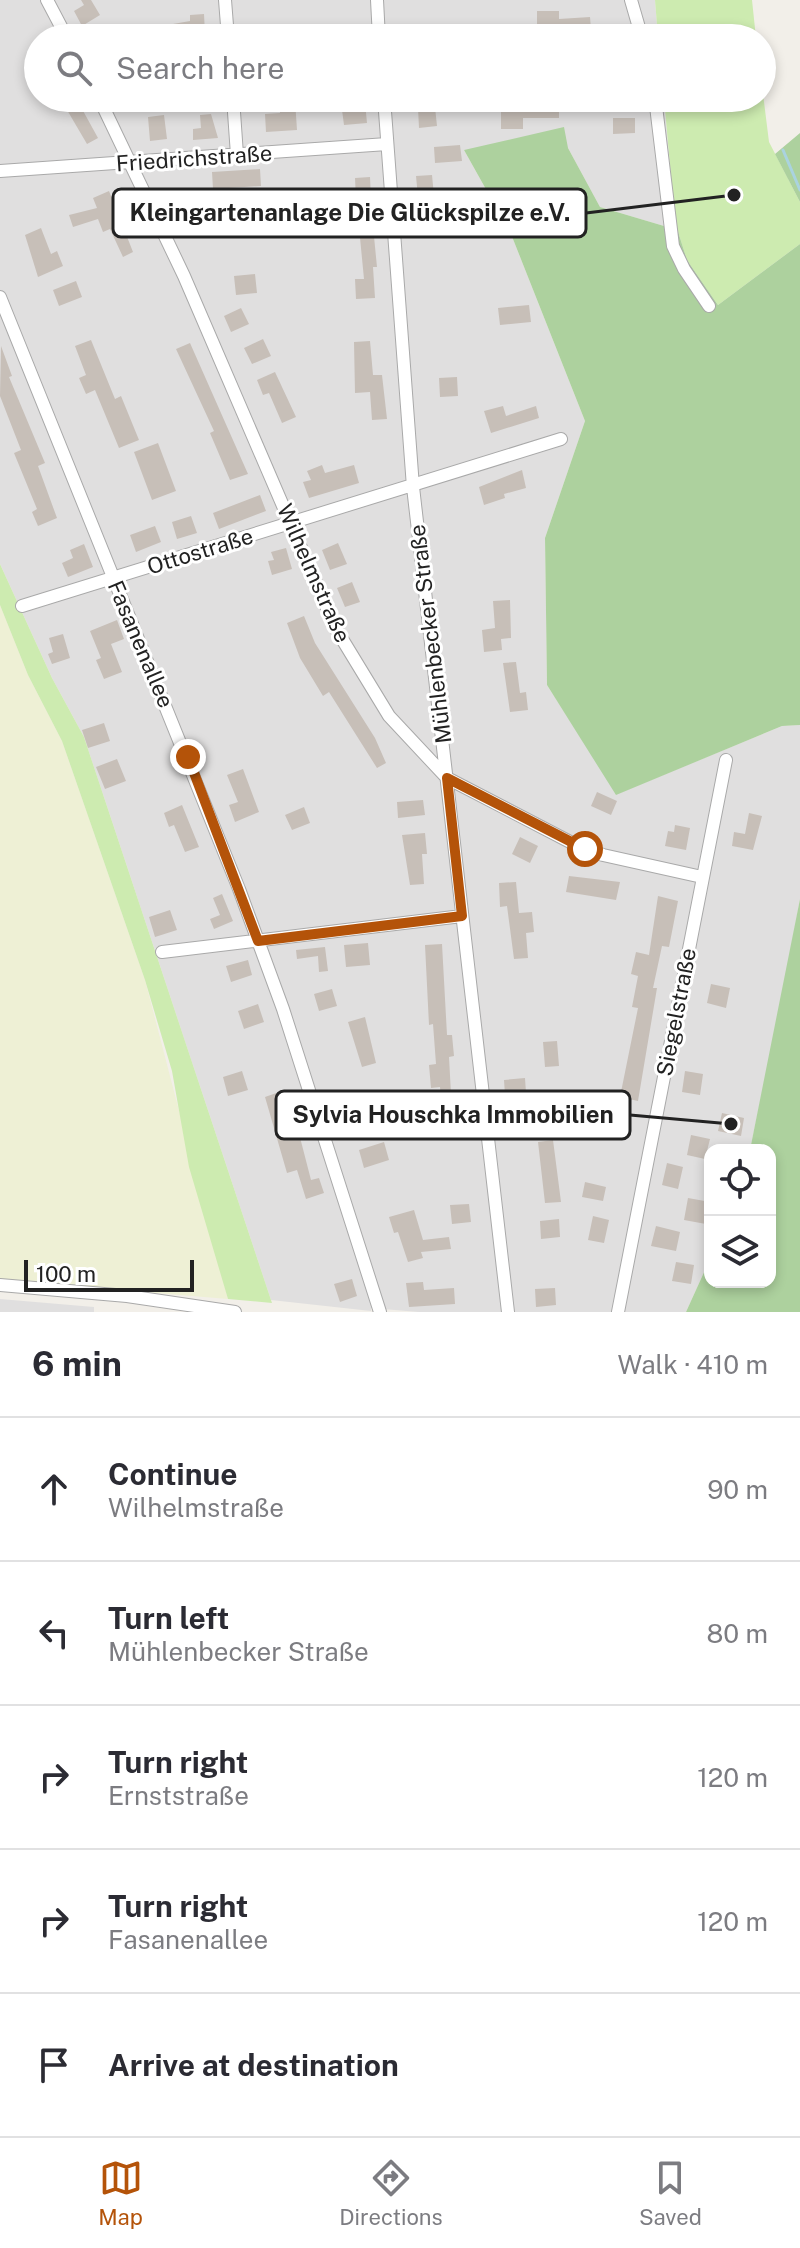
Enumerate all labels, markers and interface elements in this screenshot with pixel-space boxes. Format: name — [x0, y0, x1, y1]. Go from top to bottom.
search box — [24, 24, 776, 112]
icon: search — [52, 46, 96, 90]
text: Search here — [116, 50, 284, 86]
street label: Friedrichstraße — [115, 140, 273, 176]
callout: Kleingartenanlage Die Glückspilze e.V. — [113, 189, 586, 237]
text: Kleingartenanlage Die Glückspilze e.V. — [130, 198, 570, 226]
street label: Wilhelmstraße — [272, 500, 356, 646]
street label: Ottostraße — [144, 523, 256, 579]
street label: Mühlenbecker Straße — [404, 523, 456, 745]
street label: Fasanenallee — [103, 577, 179, 711]
route end — [170, 739, 206, 775]
route start — [567, 831, 603, 867]
street label: Siegelstraße — [651, 946, 701, 1078]
callout: Sylvia Houschka Immobilien — [276, 1091, 630, 1139]
text: Sylvia Houschka Immobilien — [292, 1100, 614, 1128]
map controls — [704, 1144, 776, 1288]
button: locate — [704, 1144, 776, 1216]
button: layers — [704, 1216, 776, 1288]
scale bar — [24, 1256, 194, 1292]
text: 100 m — [36, 1261, 96, 1287]
text: 6 min — [32, 1344, 122, 1384]
text: Walk · 410 m — [618, 1349, 768, 1380]
text: Continue — [108, 1456, 238, 1492]
icon: ahead — [32, 1467, 76, 1511]
text: 90 m — [707, 1474, 768, 1505]
text: Wilhelmstraße — [108, 1492, 284, 1523]
text: Turn left — [108, 1600, 229, 1636]
icon: left — [32, 1611, 76, 1655]
text: 80 m — [707, 1618, 768, 1649]
text: Mühlenbecker Straße — [108, 1636, 369, 1667]
text: Turn right — [108, 1744, 248, 1780]
icon: right — [32, 1755, 76, 1799]
text: 120 m — [697, 1762, 768, 1793]
text: Ernststraße — [108, 1780, 249, 1811]
text: Turn right — [108, 1888, 248, 1924]
icon: right — [32, 1899, 76, 1943]
text: 120 m — [697, 1906, 768, 1937]
text: Fasanenallee — [108, 1924, 268, 1955]
icon: arrive — [32, 2043, 76, 2087]
text: Arrive at destination — [108, 2047, 399, 2083]
tab: Map — [98, 2156, 143, 2230]
tab: Directions — [339, 2156, 443, 2230]
tab: Saved — [639, 2156, 702, 2230]

